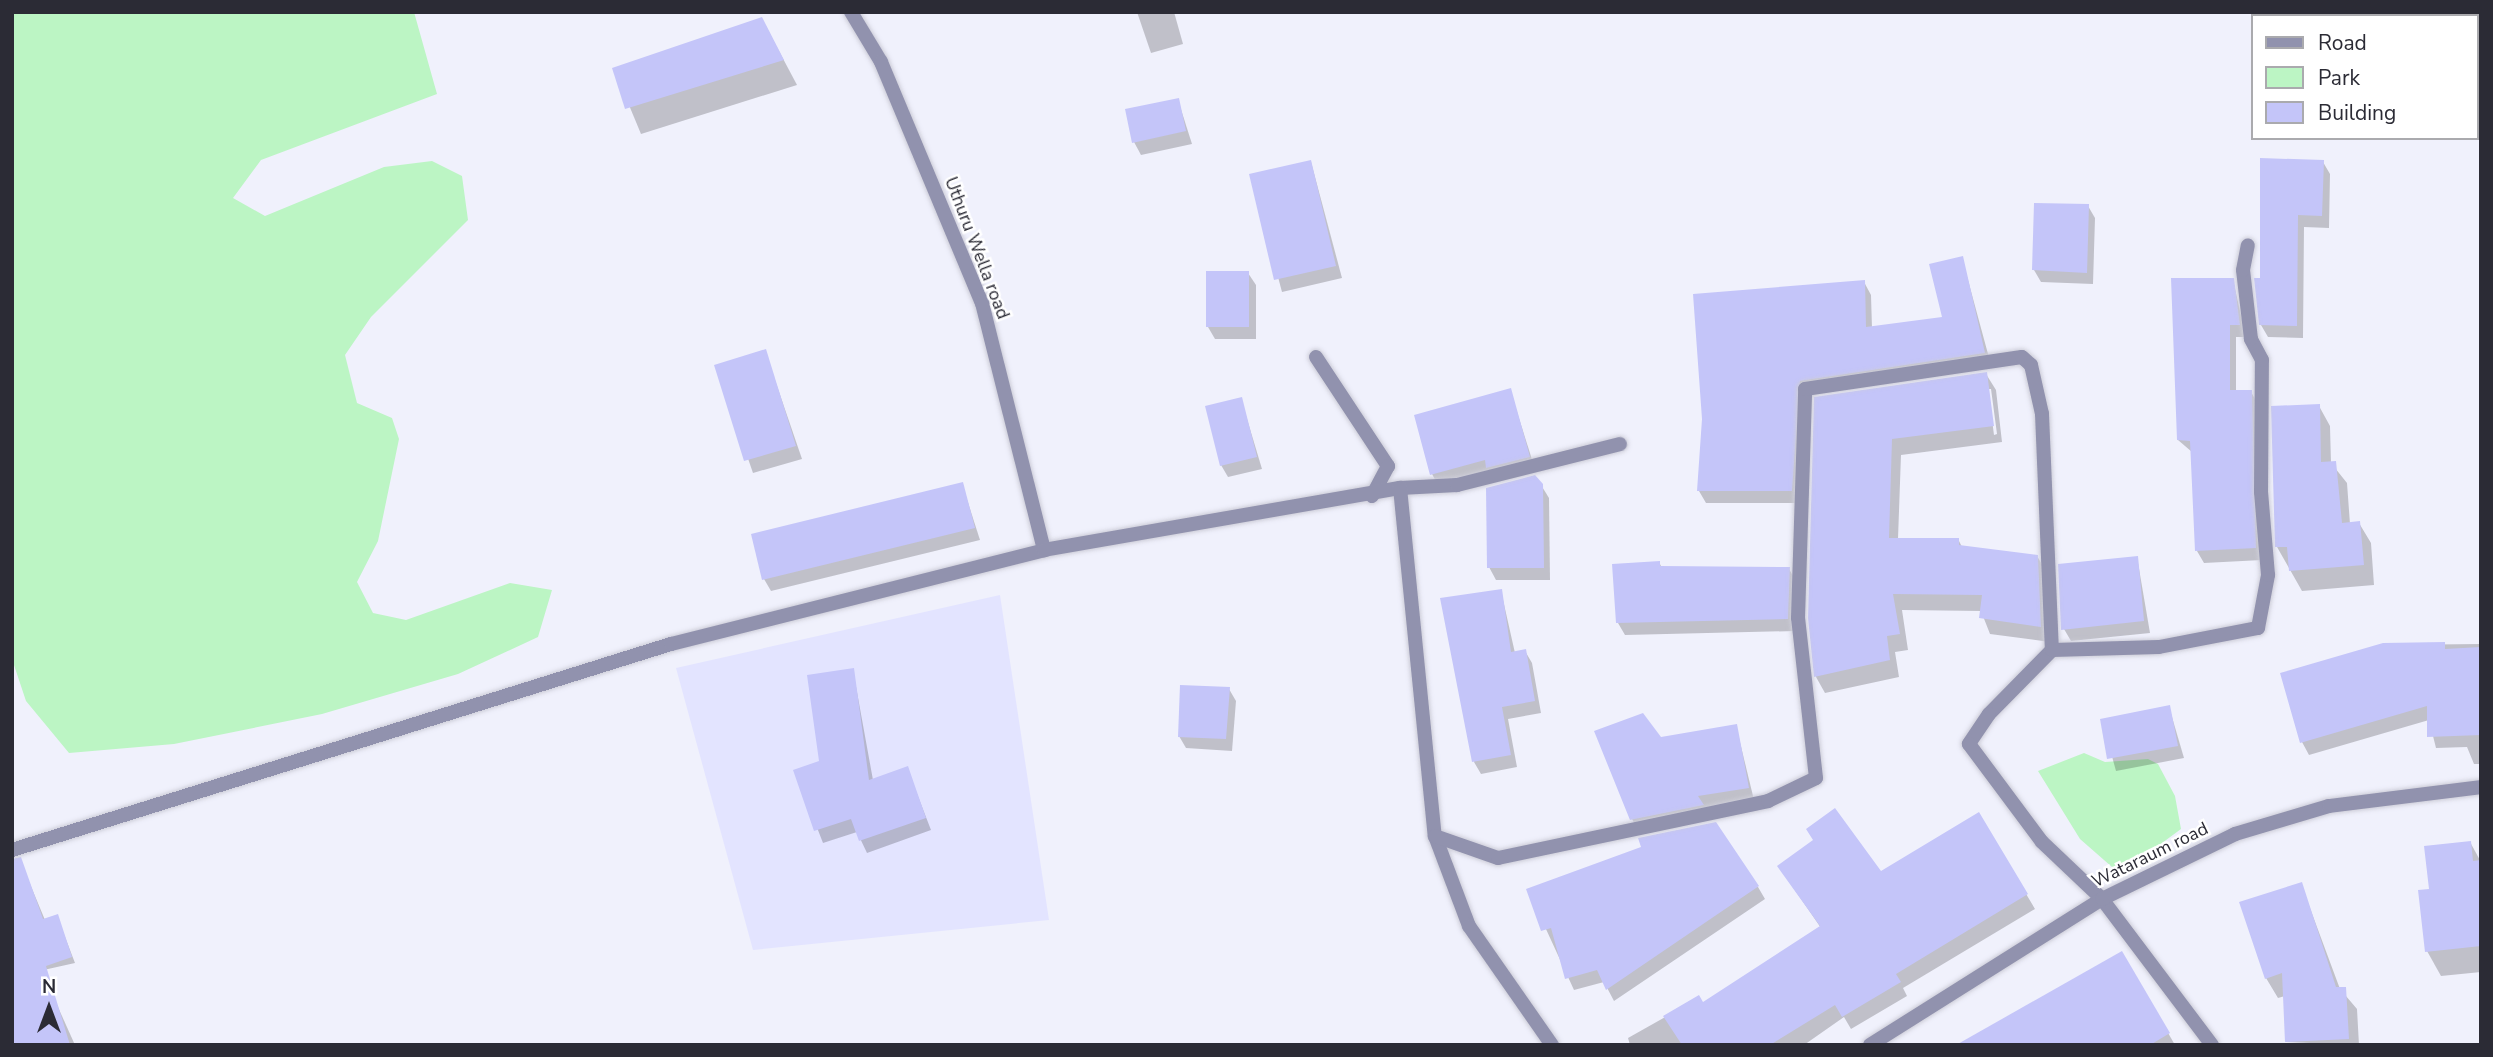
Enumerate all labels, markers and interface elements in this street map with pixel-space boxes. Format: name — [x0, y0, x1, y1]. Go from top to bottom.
legend — [2252, 14, 2479, 140]
text: Road — [2318, 29, 2367, 57]
text: Park — [2318, 64, 2360, 92]
text: Building — [2318, 99, 2396, 127]
street label: Uthuru Wella road — [940, 174, 1014, 322]
street label: Wataraum road — [2088, 818, 2212, 892]
north arrow — [14, 973, 84, 1043]
text: N — [42, 974, 56, 1000]

